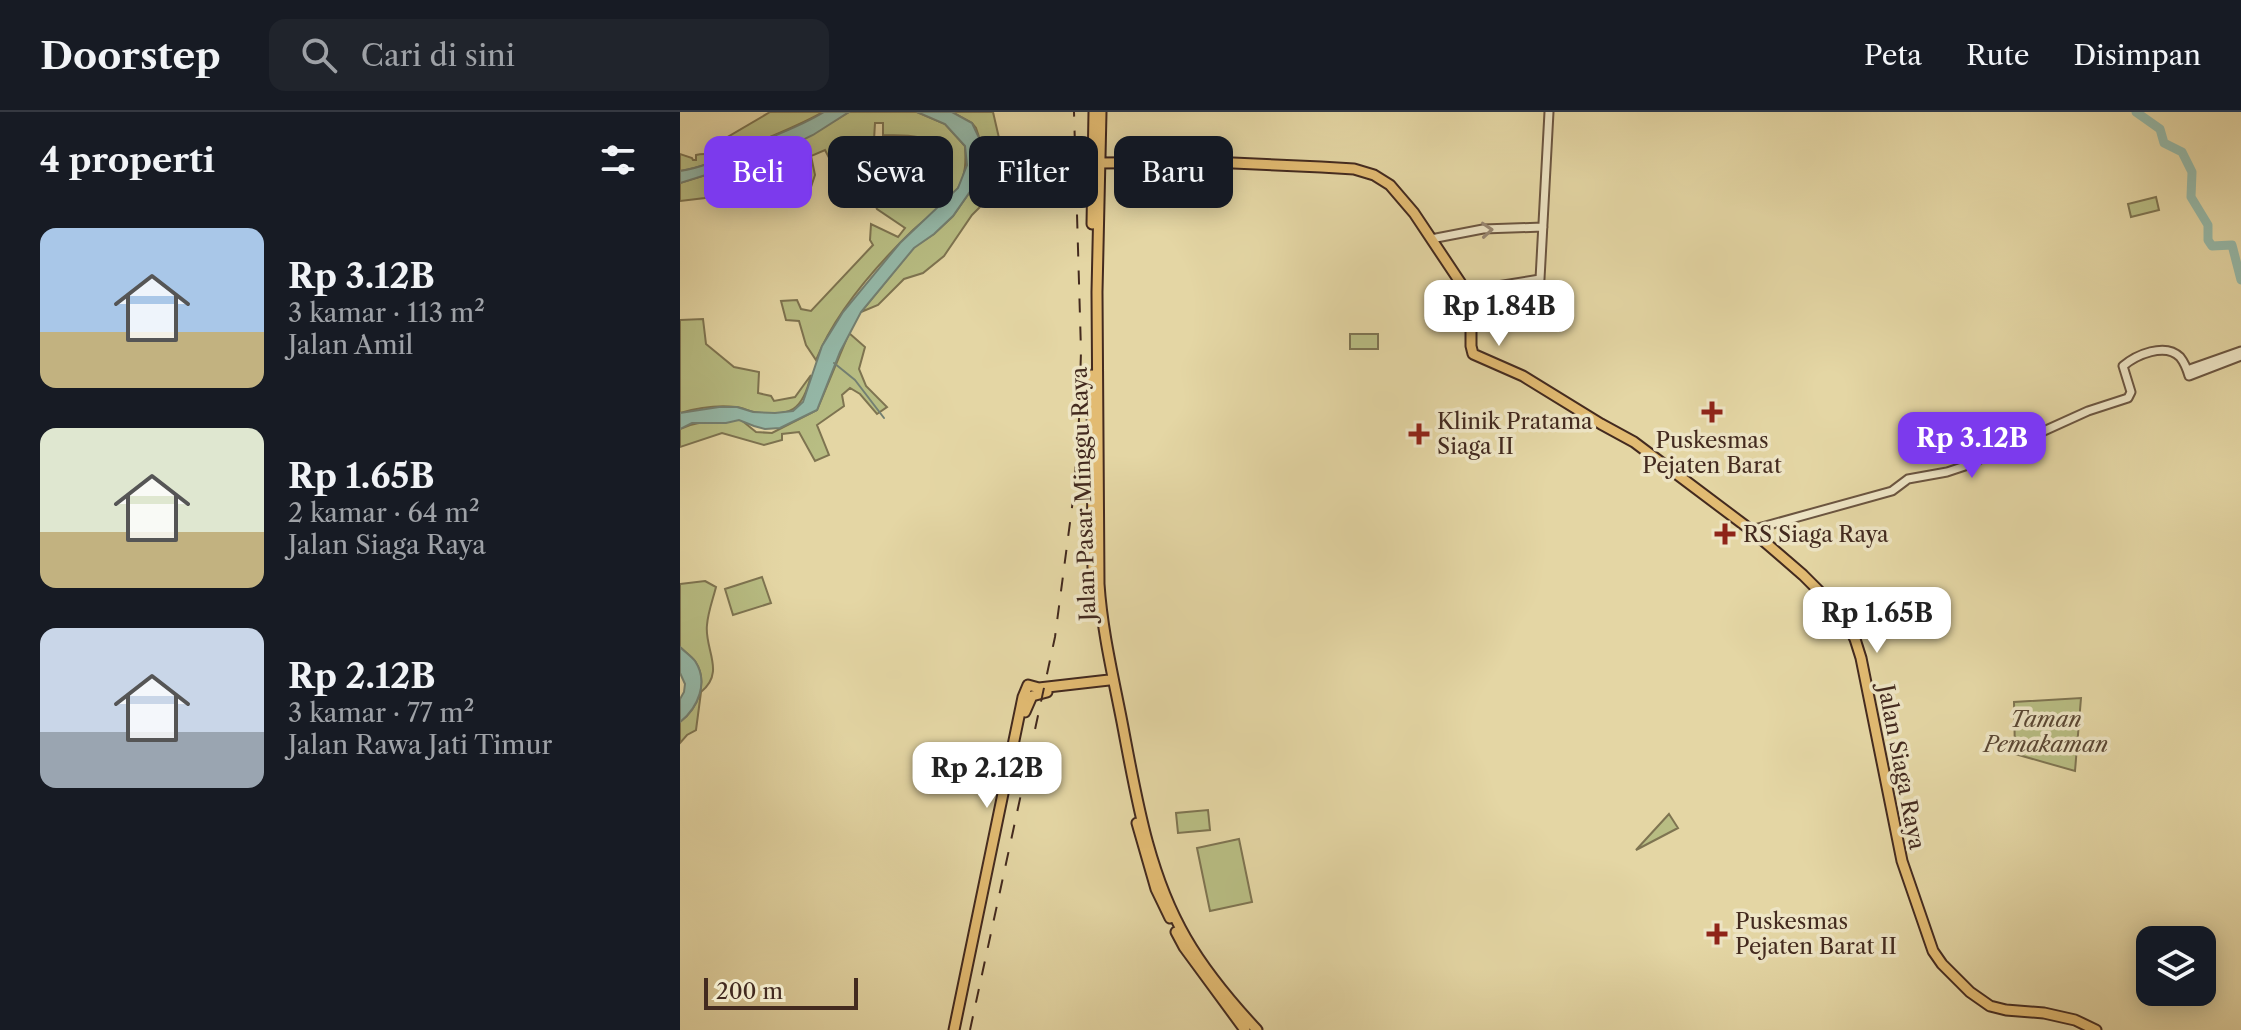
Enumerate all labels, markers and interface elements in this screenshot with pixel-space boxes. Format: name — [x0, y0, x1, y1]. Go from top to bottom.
search box — [269, 19, 829, 91]
text: Doorstep — [40, 32, 221, 79]
icon: search — [297, 33, 341, 77]
text: Cari di sini — [361, 37, 515, 74]
text: Peta — [1864, 38, 1922, 72]
text: Rute — [1966, 38, 2029, 72]
text: Disimpan — [2073, 38, 2201, 72]
chip: Beli — [704, 136, 812, 208]
chip: Sewa — [828, 136, 953, 208]
chip: Filter — [969, 136, 1098, 208]
chip: Baru — [1114, 136, 1233, 208]
icon: filters — [596, 138, 640, 182]
text: 4 properti — [40, 139, 215, 181]
one-way arrow — [1481, 222, 1494, 239]
text: Rp 3.12B — [288, 255, 435, 297]
icon: home — [104, 260, 200, 356]
pin: Rp 1.84B — [1416, 280, 1582, 348]
text: Rp 1.84B — [1442, 290, 1556, 322]
text: 3 kamar · 113 m² — [288, 297, 485, 329]
text: Jalan Amil — [288, 329, 413, 361]
street label: Jalan Pasar Minggu Raya — [1066, 366, 1102, 624]
marker: Puskesmas Pejaten Barat — [1701, 401, 1723, 423]
place label: Klinik Pratama Siaga II — [1437, 408, 1593, 460]
pin: Rp 3.12B — [1889, 412, 2055, 480]
text: Rp 3.12B — [1916, 422, 2028, 454]
marker: Klinik Pratama Siaga II — [1408, 423, 1430, 445]
place label: Puskesmas Pejaten Barat — [1642, 427, 1782, 479]
text: Rp 1.65B — [288, 455, 435, 497]
icon: home — [104, 460, 200, 556]
text: 2 kamar · 64 m² — [288, 497, 480, 529]
place label: RS Siaga Raya — [1743, 521, 1889, 548]
marker: RS Siaga Raya — [1714, 523, 1736, 545]
text: Jalan Siaga Raya — [288, 529, 486, 561]
pin: Rp 1.65B — [1794, 587, 1960, 655]
text: Rp 1.65B — [1821, 597, 1933, 629]
text: Rp 2.12B — [288, 655, 436, 697]
icon: home — [104, 660, 200, 756]
street label: Jalan Siaga Raya — [1872, 679, 1931, 852]
text: 3 kamar · 77 m² — [288, 697, 474, 729]
park label: Taman Pemakaman — [1982, 706, 2108, 758]
text: Jalan Rawa Jati Timur — [288, 729, 552, 761]
pin: Rp 2.12B — [904, 742, 1070, 810]
text: Rp 2.12B — [931, 752, 1043, 784]
place label: Puskesmas Pejaten Barat II — [1735, 908, 1897, 960]
marker: Puskesmas Pejaten Barat II — [1706, 923, 1728, 945]
map controls — [2136, 926, 2216, 1006]
button: layers — [2136, 926, 2216, 1006]
scale bar — [704, 974, 858, 1010]
text: 200 m — [716, 978, 783, 1005]

